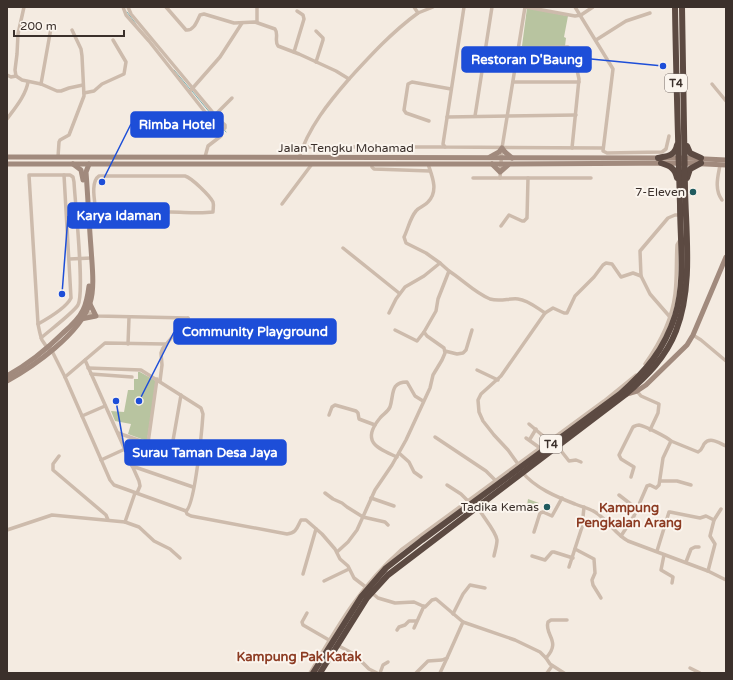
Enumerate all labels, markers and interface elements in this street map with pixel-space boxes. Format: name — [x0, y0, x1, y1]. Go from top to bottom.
scale bar — [14, 12, 124, 38]
text: 200 m — [20, 19, 57, 33]
callout: Restoran D'Baung — [462, 47, 591, 72]
text: Restoran D'Baung — [471, 52, 583, 68]
road number: T4 — [665, 74, 687, 92]
callout: Rimba Hotel — [131, 112, 223, 137]
text: Rimba Hotel — [139, 117, 215, 133]
street label: Jalan Tengku Mohamad — [278, 141, 414, 155]
place label: 7-Eleven — [635, 185, 685, 199]
marker: 7-Eleven — [688, 187, 698, 197]
callout: Karya Idaman — [68, 203, 169, 228]
text: Karya Idaman — [77, 208, 161, 224]
callout: Community Playground — [174, 319, 336, 344]
text: Community Playground — [182, 324, 328, 340]
road number: T4 — [540, 435, 562, 453]
callout: Surau Taman Desa Jaya — [125, 440, 286, 465]
text: Surau Taman Desa Jaya — [132, 445, 278, 461]
place label: Tadika Kemas — [461, 500, 539, 514]
district label: Kampung Pengkalan Arang — [576, 500, 682, 531]
marker: Tadika Kemas — [542, 502, 552, 512]
district label: Kampung Pak Katak — [237, 649, 361, 665]

